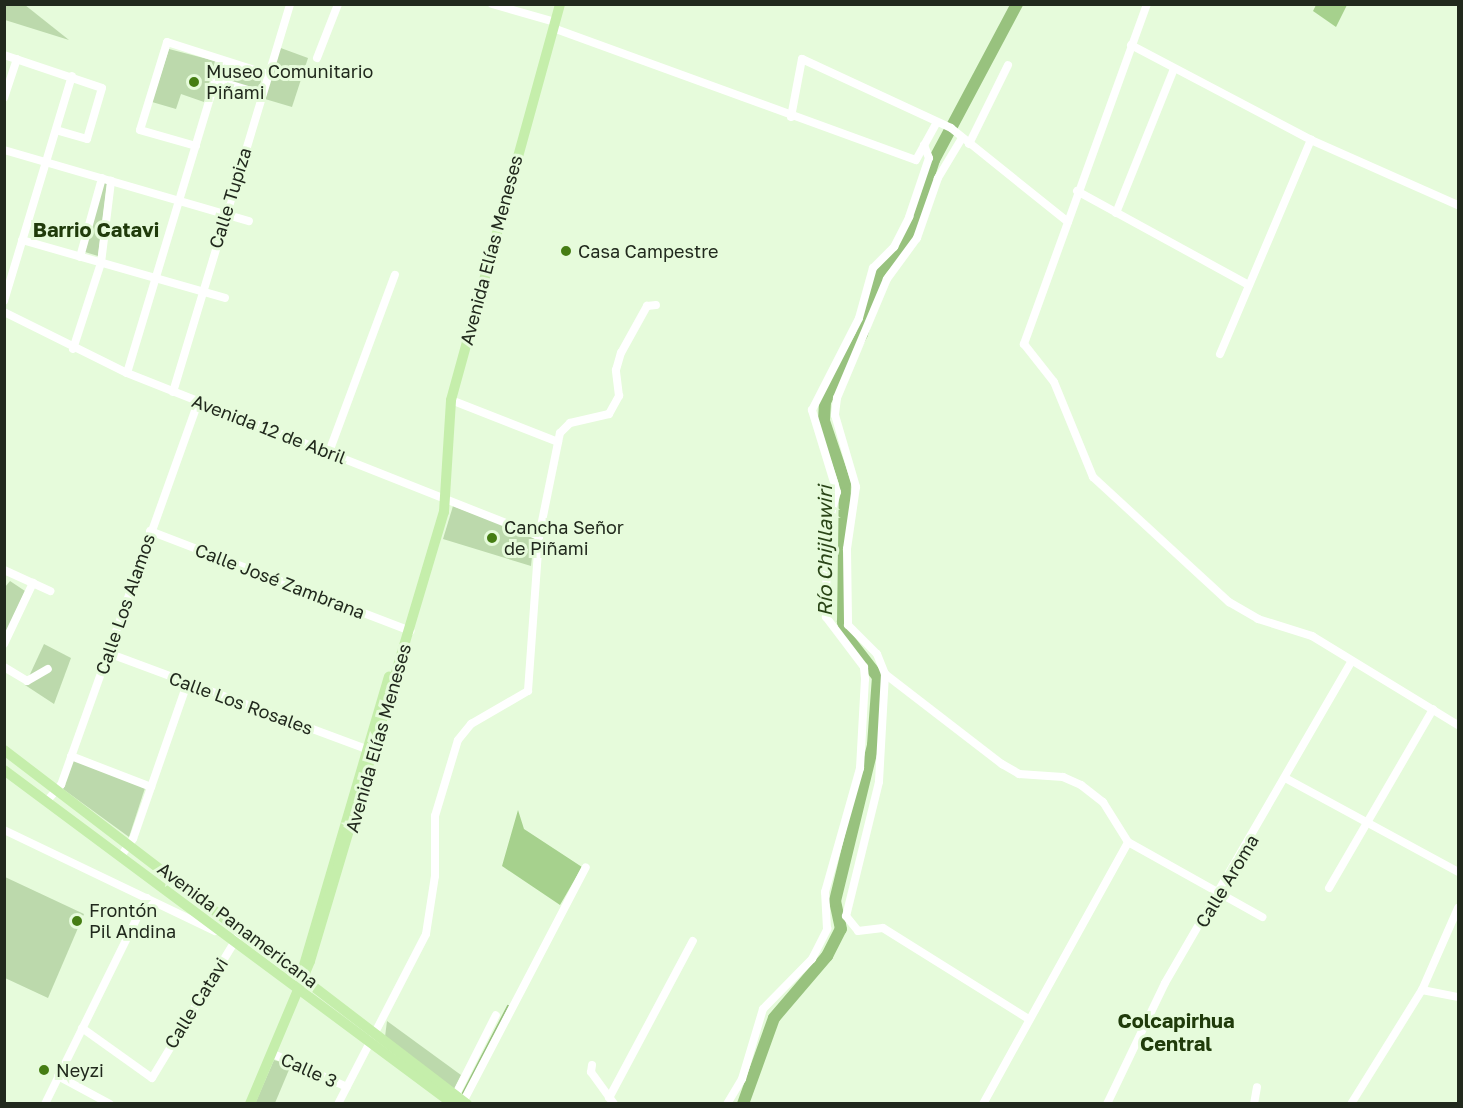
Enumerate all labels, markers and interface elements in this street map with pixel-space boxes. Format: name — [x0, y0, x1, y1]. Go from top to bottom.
place label: Museo Comunitario Piñami — [206, 61, 373, 104]
marker: Museo Comunitario Piñami — [187, 75, 201, 89]
street label: Calle Tupiza — [204, 145, 256, 251]
street label: Avenida Elías Meneses — [455, 153, 527, 347]
district label: Barrio Catavi — [33, 217, 159, 241]
place label: Casa Campestre — [578, 240, 718, 262]
marker: Casa Campestre — [559, 244, 573, 258]
street label: Avenida 12 de Abril — [189, 390, 349, 468]
water label: Río Chijllawiri — [812, 485, 836, 617]
place label: Cancha Señor de Piñami — [504, 517, 624, 560]
street label: Calle Los Alamos — [91, 531, 159, 677]
marker: Cancha Señor de Piñami — [485, 531, 499, 545]
street label: Calle José Zambrana — [192, 539, 368, 623]
street label: Avenida Elías Meneses — [341, 641, 415, 835]
street label: Calle Los Rosales — [166, 667, 316, 739]
street label: Calle Aroma — [1191, 831, 1263, 931]
street label: Avenida Panamericana — [154, 858, 322, 992]
place label: Frontón Pil Andina — [89, 900, 176, 942]
marker: Frontón Pil Andina — [70, 914, 84, 928]
street label: Calle Catavi — [160, 954, 232, 1052]
district label: Colcapirhua Central — [1117, 1009, 1235, 1056]
street label: Calle 3 — [278, 1048, 340, 1092]
place label: Neyzi — [56, 1059, 104, 1081]
marker: Neyzi — [37, 1063, 51, 1077]

